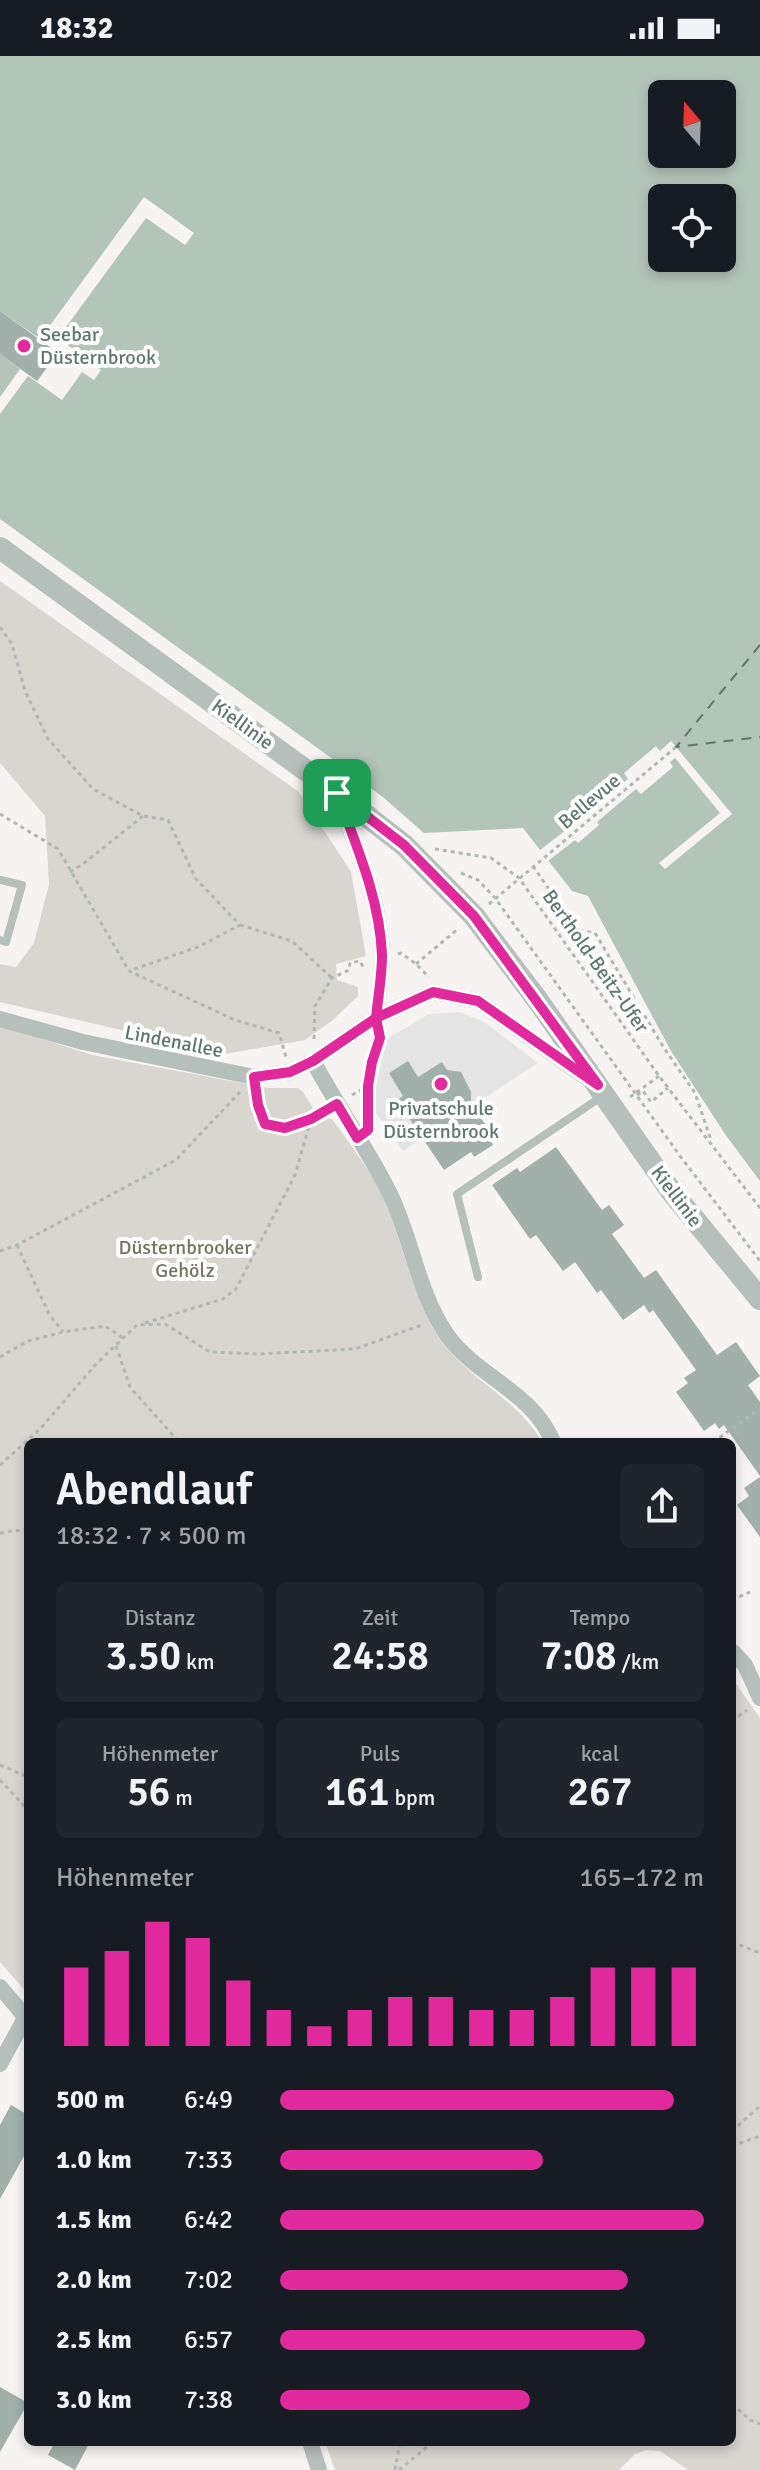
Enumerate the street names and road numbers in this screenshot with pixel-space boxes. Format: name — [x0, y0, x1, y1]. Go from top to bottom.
street label: Kiellinie — [207, 694, 279, 755]
street label: Bellevue — [553, 768, 625, 834]
street label: Berthold-Beitz-Ufer — [537, 885, 655, 1038]
street label: Lindenallee — [123, 1020, 225, 1063]
street label: Kiellinie — [645, 1161, 708, 1232]

